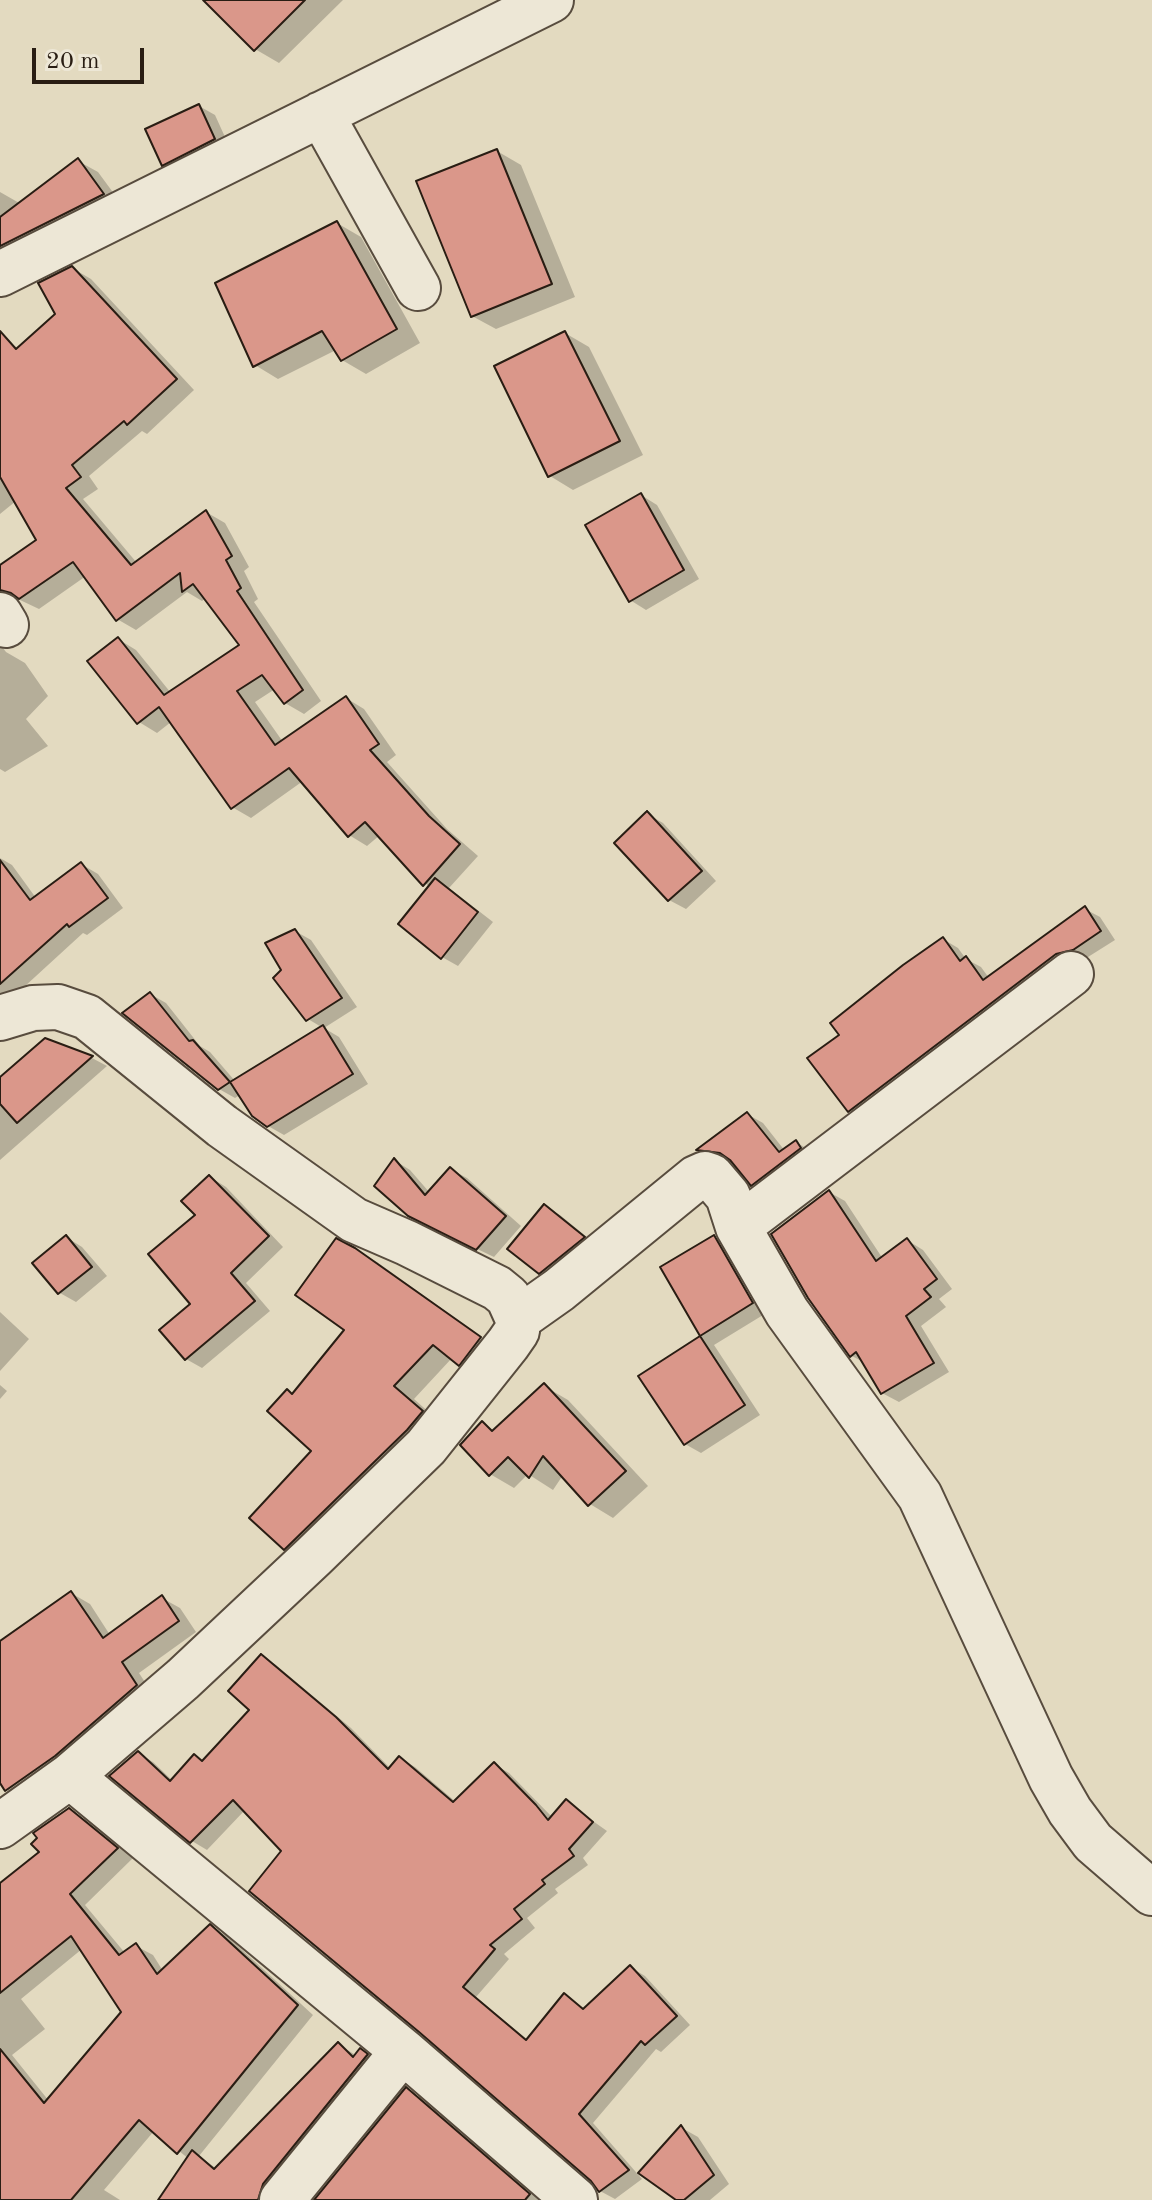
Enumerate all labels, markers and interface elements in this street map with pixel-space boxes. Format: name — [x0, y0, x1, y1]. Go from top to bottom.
scale bar — [36, 32, 148, 82]
text: 20 m — [46, 50, 100, 74]

